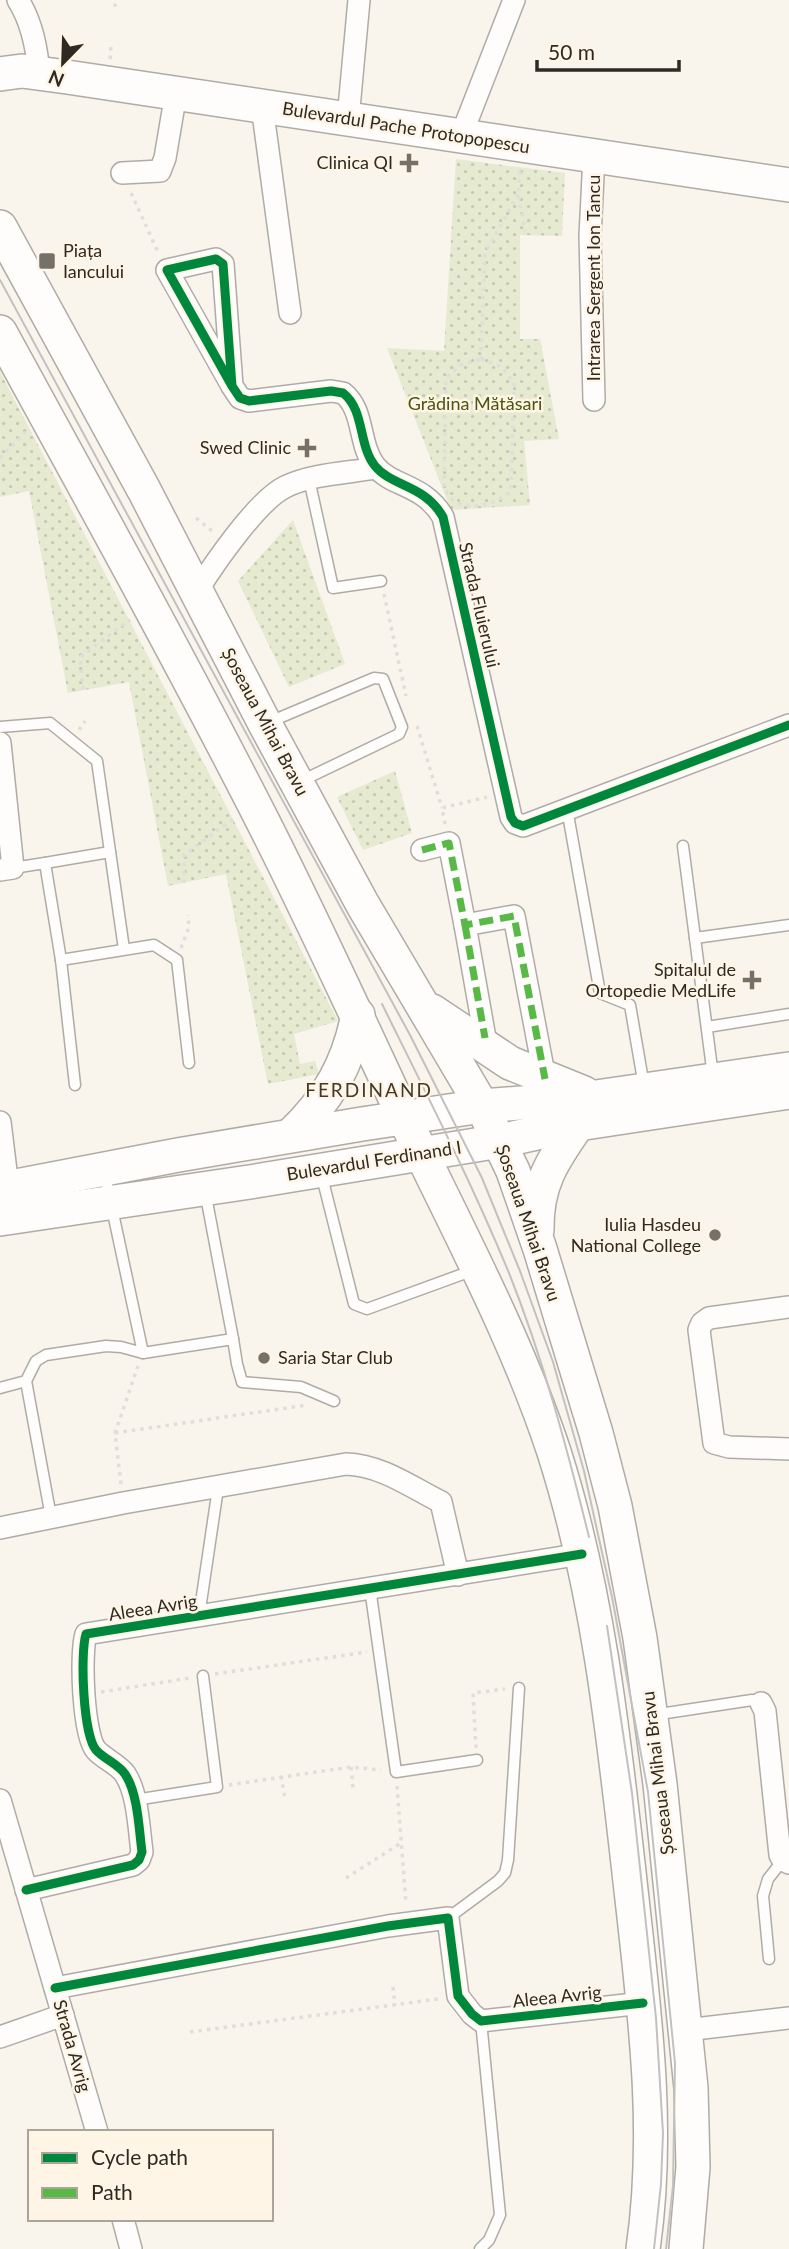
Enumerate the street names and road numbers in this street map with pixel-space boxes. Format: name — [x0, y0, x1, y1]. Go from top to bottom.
street label: Bulevardul Pache Protopopescu — [281, 97, 531, 157]
street label: Intrarea Sergent Ion Tancu — [582, 175, 604, 381]
street label: Strada Fluierului — [455, 540, 505, 670]
street label: Șoseaua Mihai Bravu — [218, 644, 314, 799]
street label: Bulevardul Ferdinand I — [285, 1135, 463, 1185]
street label: Șoseaua Mihai Bravu — [492, 1141, 566, 1304]
street label: Aleea Avrig — [107, 1589, 199, 1625]
street label: Șoseaua Mihai Bravu — [636, 1690, 678, 1856]
street label: Aleea Avrig — [511, 1980, 602, 2012]
street label: Strada Avrig — [49, 1997, 97, 2095]

